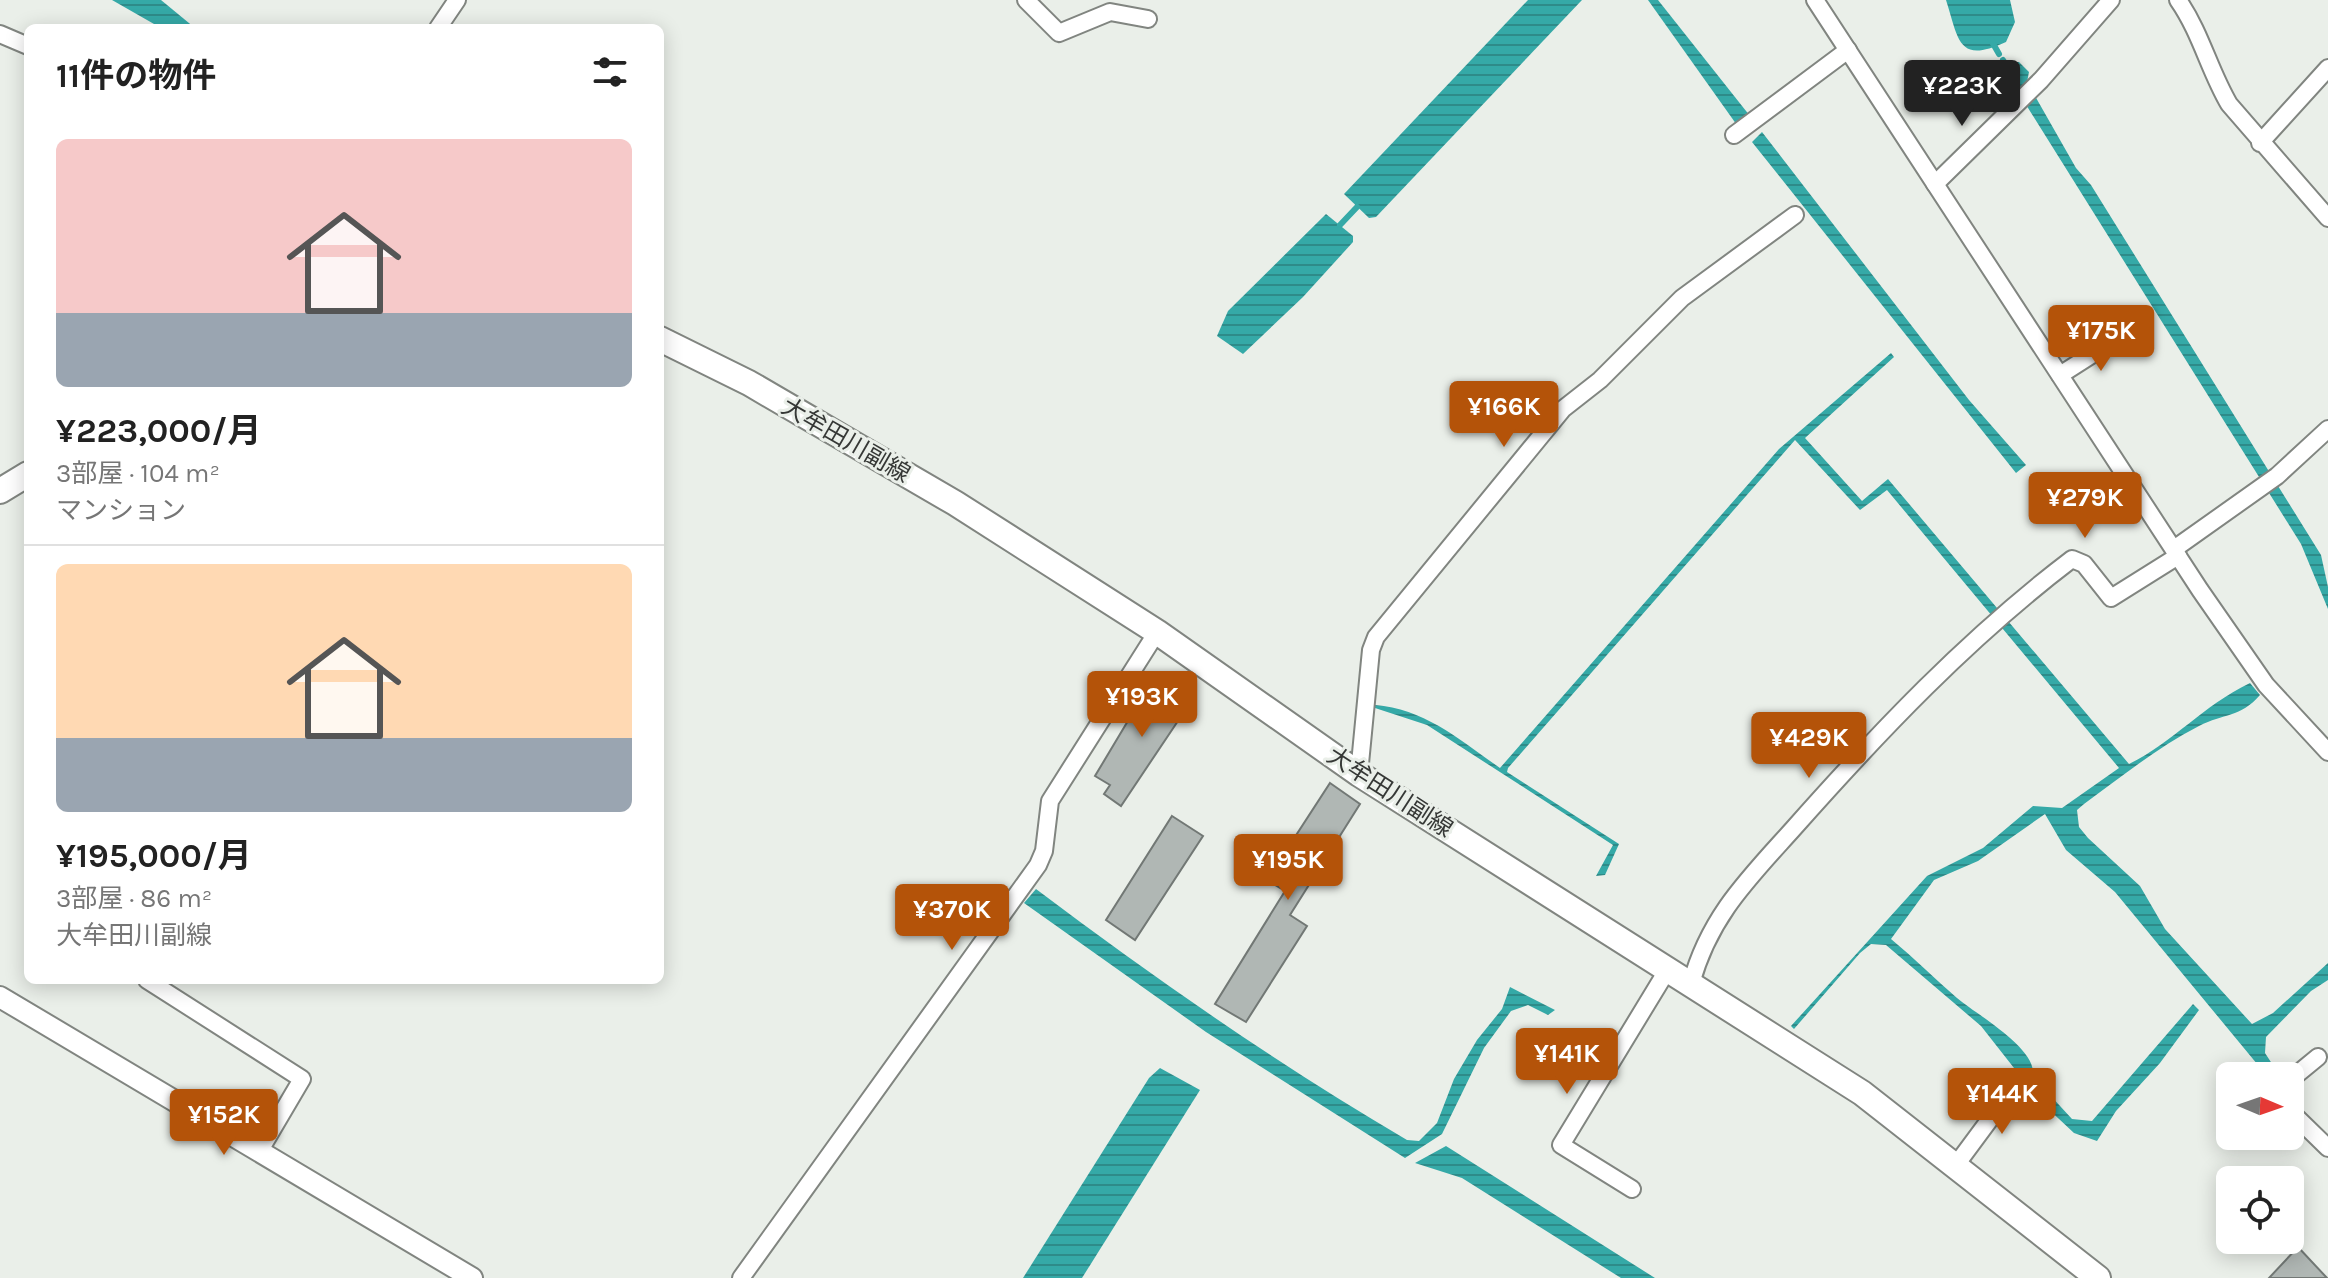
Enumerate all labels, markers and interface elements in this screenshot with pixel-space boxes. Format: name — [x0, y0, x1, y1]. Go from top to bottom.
icon: filters — [588, 50, 632, 94]
text: 11件の物件 — [56, 56, 216, 96]
pin: ¥223K — [1906, 60, 2018, 128]
text: ¥223K — [1922, 70, 2002, 101]
icon: home — [272, 191, 416, 335]
pin: ¥175K — [2045, 305, 2157, 373]
text: ¥175K — [2066, 315, 2136, 346]
pin: ¥166K — [1448, 381, 1560, 449]
text: ¥166K — [1467, 391, 1541, 422]
street label: 大牟田川副線 — [777, 392, 915, 488]
text: ¥223,000/月 — [56, 411, 261, 451]
text: 3部屋 · 104 m² — [56, 458, 220, 489]
pin: ¥279K — [2029, 472, 2141, 540]
text: ¥279K — [2047, 482, 2123, 513]
text: マンション — [56, 495, 186, 526]
icon: home — [272, 616, 416, 760]
pin: ¥193K — [1086, 671, 1198, 739]
text: ¥193K — [1105, 681, 1179, 712]
pin: ¥429K — [1753, 712, 1865, 780]
text: ¥429K — [1769, 722, 1849, 753]
street label: 大牟田川副線 — [1322, 741, 1458, 843]
pin: ¥195K — [1232, 834, 1344, 902]
text: ¥195,000/月 — [56, 836, 252, 876]
text: ¥195K — [1252, 844, 1324, 875]
text: 3部屋 · 86 m² — [56, 883, 212, 914]
pin: ¥370K — [896, 884, 1008, 952]
text: ¥370K — [913, 894, 991, 925]
text: 大牟田川副線 — [56, 920, 212, 951]
pin: ¥141K — [1511, 1028, 1623, 1096]
text: ¥141K — [1534, 1038, 1600, 1069]
north arrow — [2216, 1062, 2304, 1150]
map controls — [2216, 1062, 2304, 1254]
pin: ¥144K — [1946, 1068, 2058, 1136]
text: ¥144K — [1966, 1078, 2038, 1109]
pin: ¥152K — [168, 1089, 280, 1157]
text: ¥152K — [188, 1099, 260, 1130]
button: locate — [2216, 1166, 2304, 1254]

